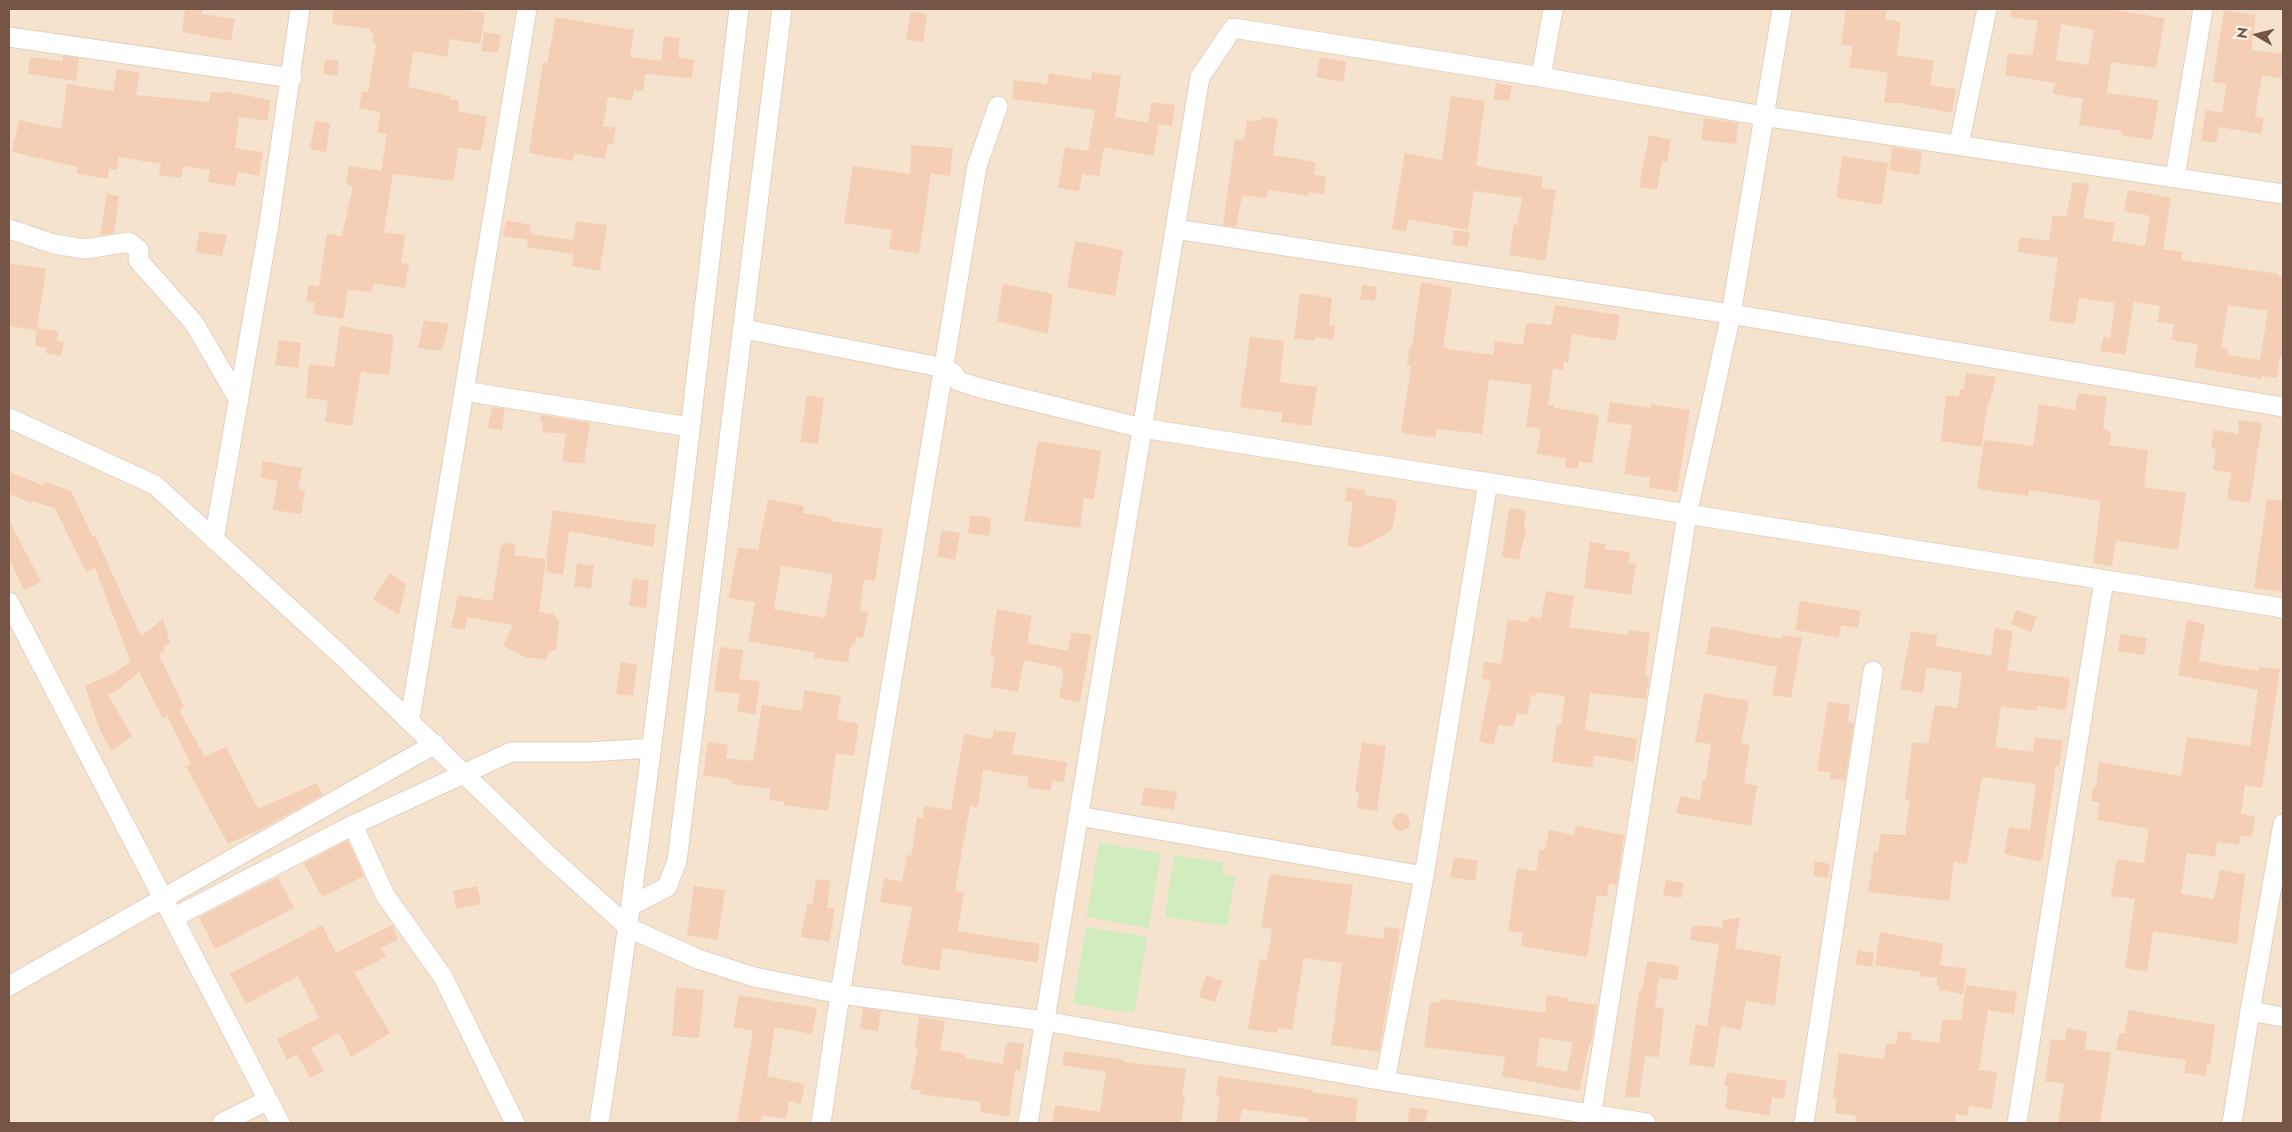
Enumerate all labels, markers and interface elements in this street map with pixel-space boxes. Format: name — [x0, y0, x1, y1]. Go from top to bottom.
north arrow — [2232, 10, 2282, 60]
text: N — [2231, 26, 2253, 40]

